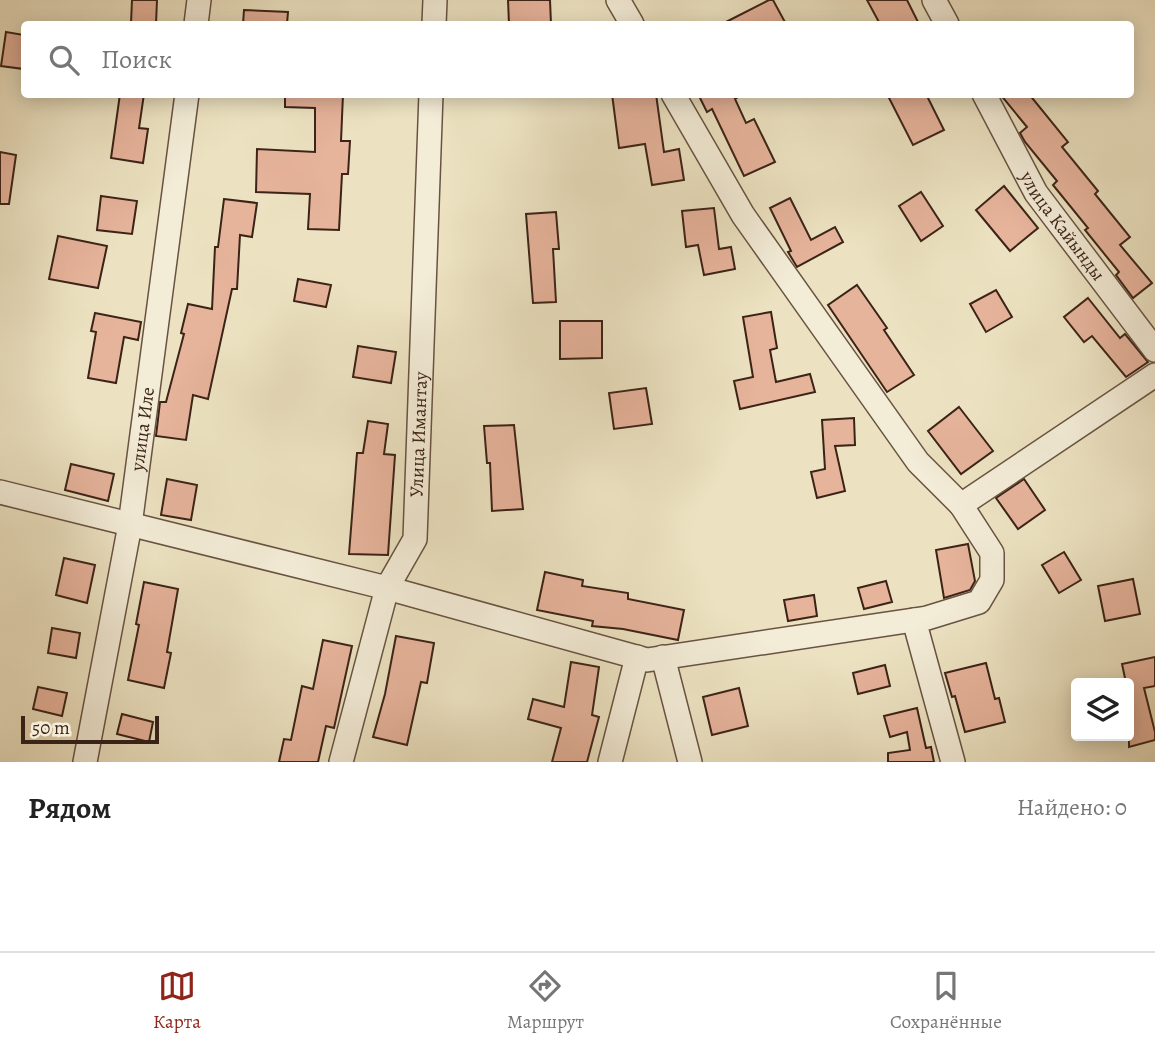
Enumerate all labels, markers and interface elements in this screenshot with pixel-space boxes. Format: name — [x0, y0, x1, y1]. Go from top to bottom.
search box — [21, 21, 1134, 98]
icon: search — [45, 41, 83, 79]
text: Поиск — [101, 42, 172, 77]
street label: улица Кайынды — [1013, 166, 1111, 286]
street label: Улица Имантау — [404, 371, 434, 498]
street label: улица Иле — [124, 385, 161, 474]
map controls — [1071, 678, 1134, 741]
button: layers — [1071, 678, 1134, 741]
scale bar — [21, 713, 159, 745]
text: 50 m — [32, 715, 70, 741]
text: Рядом — [28, 788, 111, 828]
text: Найдено: 0 — [1017, 792, 1127, 823]
tab: Карта — [153, 967, 201, 1035]
tab: Маршрут — [507, 967, 584, 1035]
tab: Сохранённые — [890, 967, 1002, 1035]

